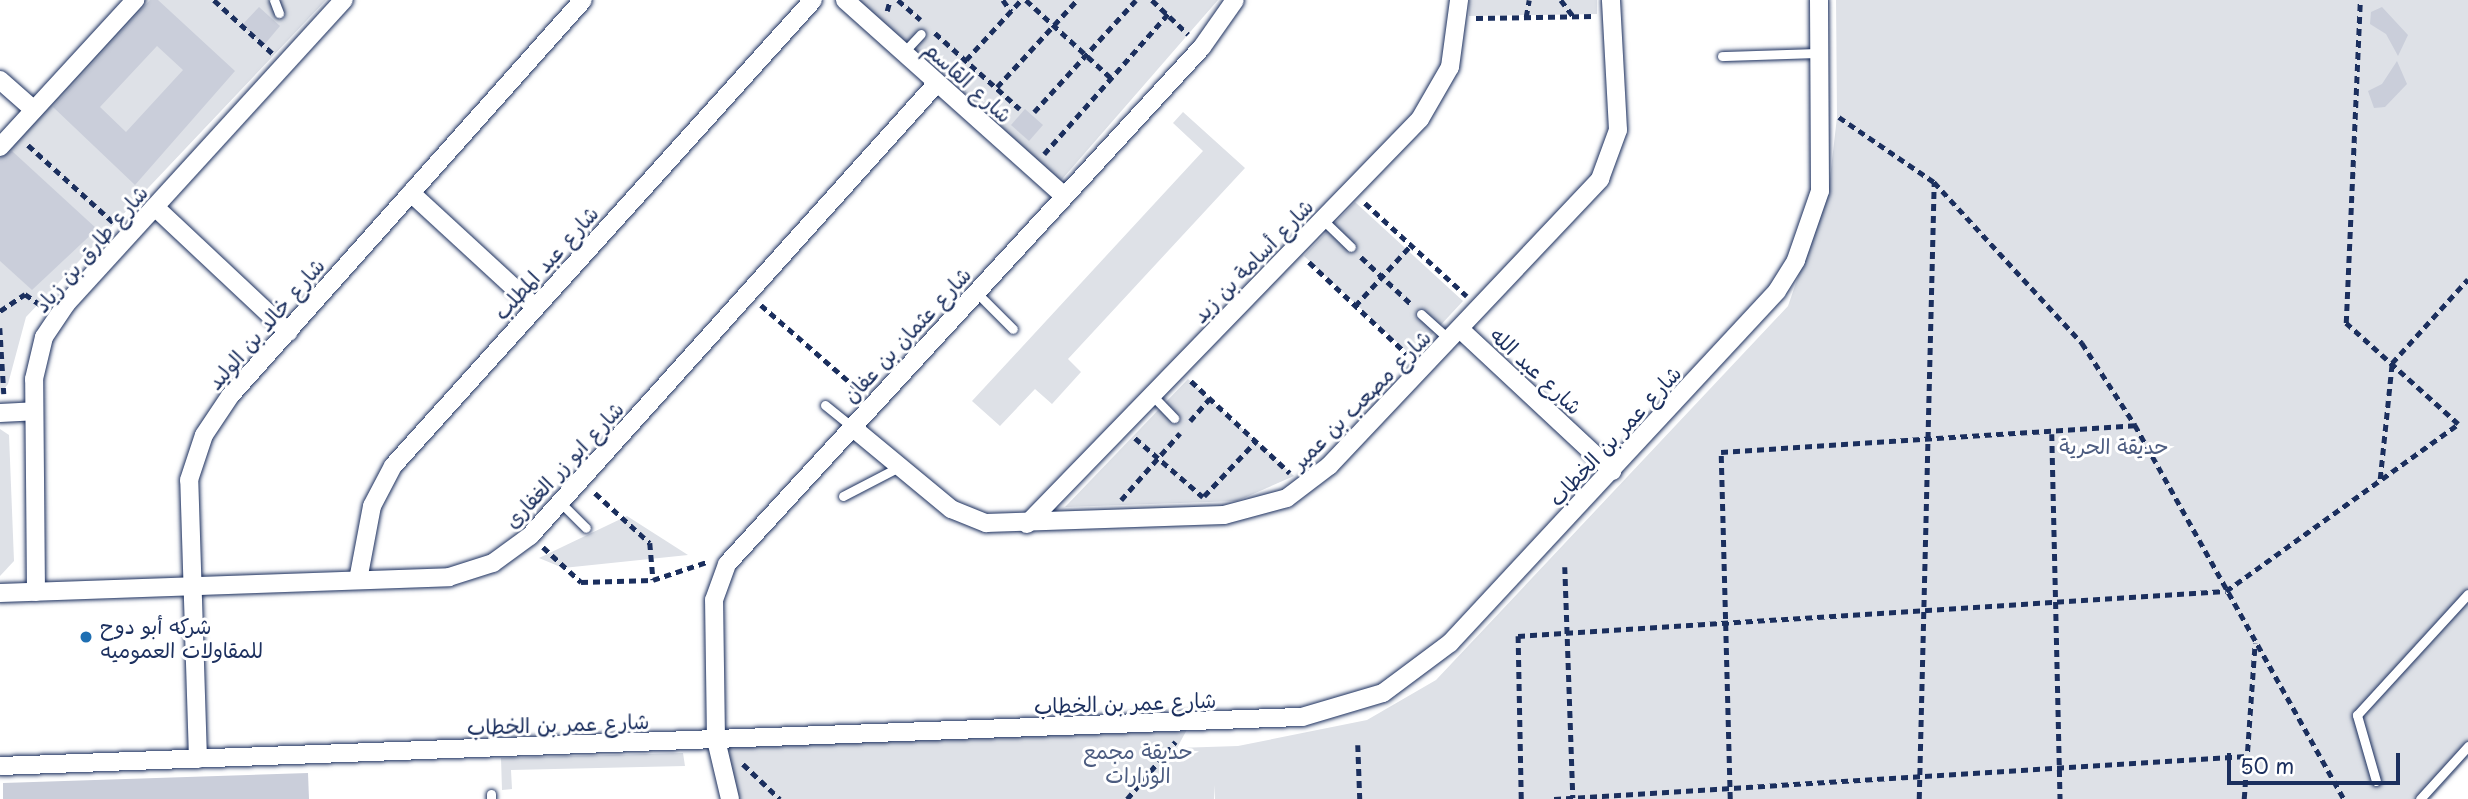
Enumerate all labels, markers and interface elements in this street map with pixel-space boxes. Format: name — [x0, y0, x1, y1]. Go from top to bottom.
street label: شارع القاسم — [920, 35, 1018, 127]
street label: شارع طارق بن زياد — [28, 179, 152, 317]
street label: شارع أسامة بن زيد — [1186, 193, 1318, 327]
street label: شارع عبد المطلب — [487, 200, 603, 324]
street label: شارع خالد بن الوليد — [201, 252, 329, 394]
street label: شارع عثمان بن عفان — [837, 261, 975, 407]
street label: شارع عبد الله — [1486, 321, 1588, 419]
street label: شارع مصعب بن عمير — [1285, 324, 1435, 474]
street label: شارع عمر بن الخطاب — [1543, 360, 1685, 510]
street label: شارع ابو زر الغفارى — [498, 396, 628, 532]
park label: حديقة الحرية — [2059, 432, 2169, 458]
place label: شركه أبو دوح للمقاولات العموميه — [100, 612, 263, 662]
marker: شركه أبو دوح للمقاولات العموميه — [78, 629, 94, 645]
street label: شارع عمر بن الخطاب — [1033, 686, 1217, 718]
street label: شارع عمر بن الخطاب — [466, 707, 650, 739]
park label: حديقة مجمع الوزارات — [1083, 737, 1193, 787]
scale bar — [2230, 740, 2403, 784]
text: 50 m — [2240, 749, 2294, 781]

